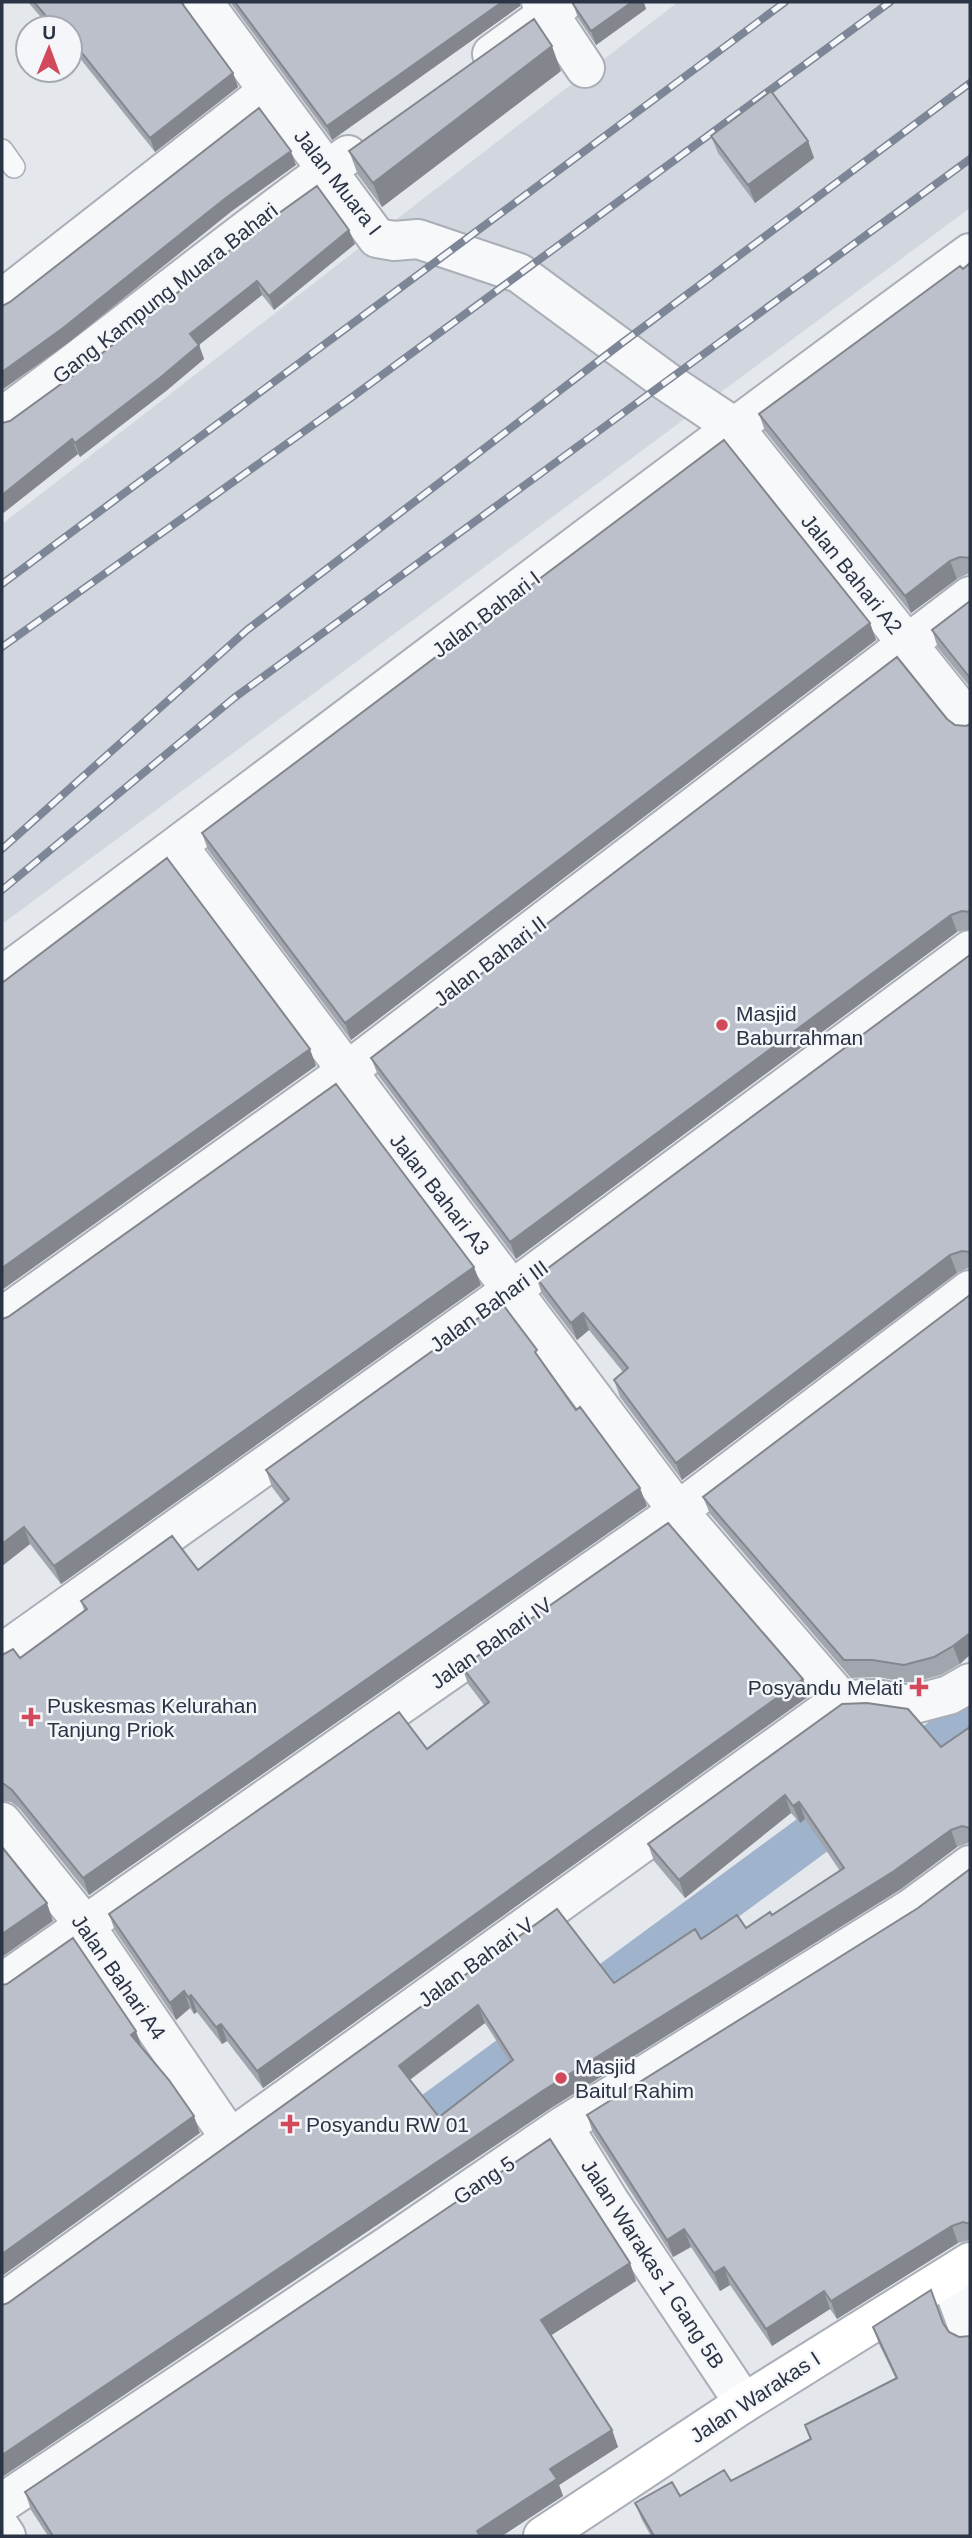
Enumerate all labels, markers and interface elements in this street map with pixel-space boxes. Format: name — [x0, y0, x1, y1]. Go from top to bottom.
north arrow — [14, 14, 84, 84]
text: U — [42, 22, 56, 43]
street label: Jalan Muara I — [290, 125, 386, 239]
street label: Gang Kampung Muara Bahari — [48, 198, 282, 388]
street label: Jalan Bahari A2 — [797, 510, 907, 638]
street label: Jalan Bahari I — [428, 566, 544, 662]
street label: Jalan Bahari II — [429, 911, 551, 1011]
place label: Masjid Baburrahman — [736, 1002, 863, 1049]
marker: Masjid Baburrahman — [714, 1017, 730, 1033]
street label: Jalan Bahari A3 — [386, 1129, 494, 1259]
street label: Jalan Bahari III — [426, 1256, 552, 1356]
street label: Jalan Bahari IV — [426, 1593, 556, 1693]
place label: Posyandu Melati — [748, 1676, 903, 1699]
marker: Posyandu Melati — [909, 1677, 929, 1697]
place label: Puskesmas Kelurahan Tanjung Priok — [47, 1694, 257, 1741]
marker: Puskesmas Kelurahan Tanjung Priok — [21, 1707, 41, 1727]
street label: Jalan Bahari A4 — [67, 1910, 171, 2044]
street label: Jalan Bahari V — [414, 1913, 538, 2011]
place label: Masjid Baitul Rahim — [575, 2055, 694, 2102]
marker: Masjid Baitul Rahim — [553, 2070, 569, 2086]
place label: Posyandu RW 01 — [306, 2113, 469, 2136]
marker: Posyandu RW 01 — [280, 2114, 300, 2134]
street label: Gang 5 — [449, 2151, 519, 2209]
street label: Jalan Warakas 1 Gang 5B — [577, 2155, 729, 2373]
street label: Jalan Warakas I — [686, 2347, 824, 2447]

